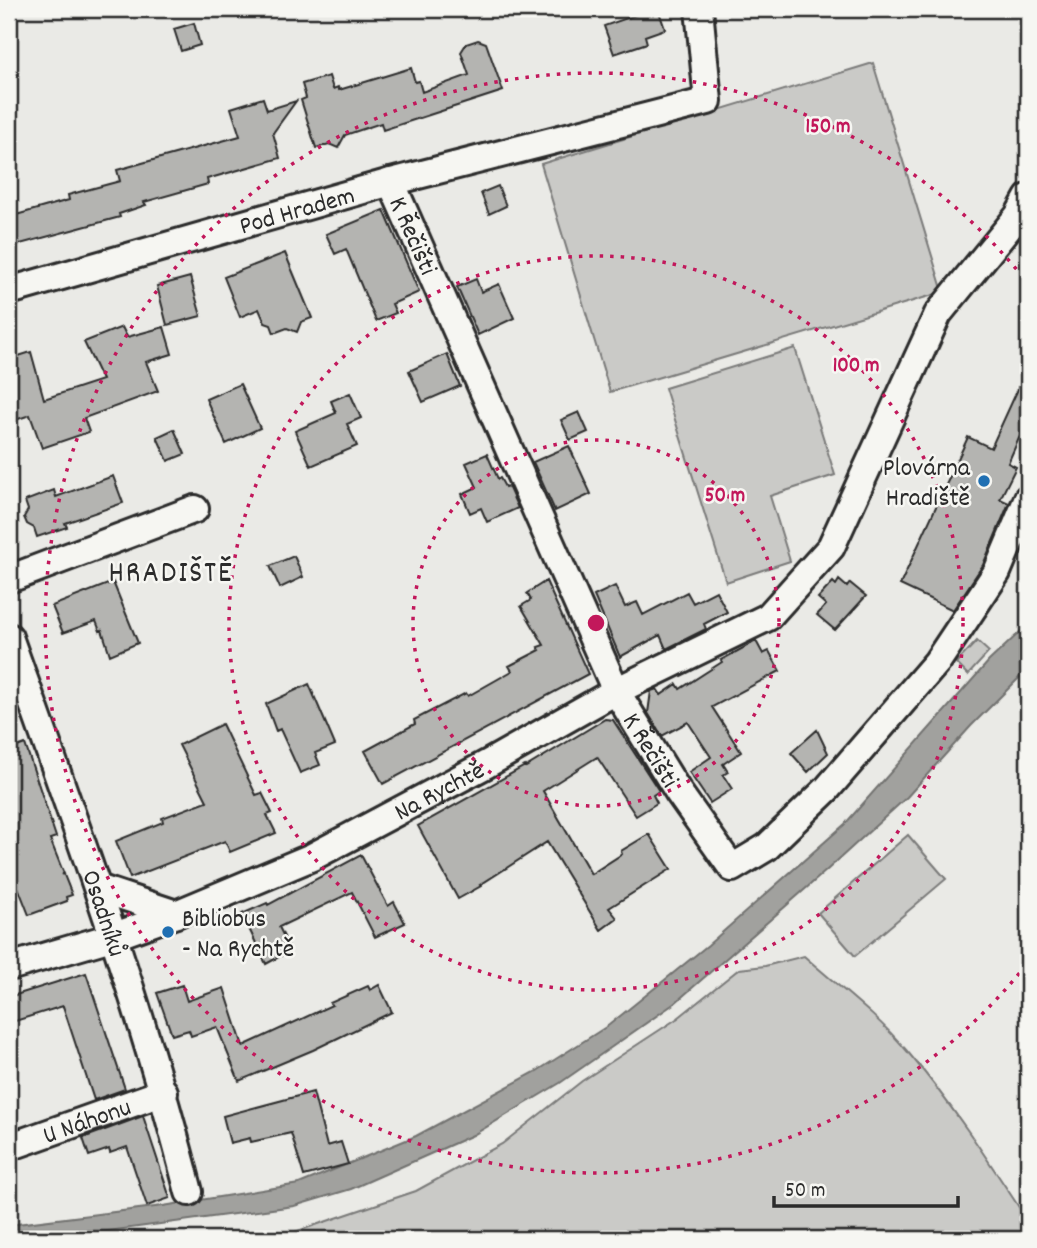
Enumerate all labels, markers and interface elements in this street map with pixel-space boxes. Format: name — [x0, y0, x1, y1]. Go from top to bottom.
text: 150 m — [805, 113, 851, 143]
street label: Pod Hradem — [236, 178, 359, 246]
street label: K Řečišti — [378, 191, 445, 282]
text: 100 m — [833, 352, 879, 382]
place label: Plovárna Hradiště — [883, 451, 971, 518]
marker: Plovárna Hradiště — [976, 473, 992, 489]
text: 50 m — [705, 482, 745, 512]
district label: HRADIŠTĚ — [108, 554, 234, 597]
centre of rings — [584, 611, 608, 635]
street label: K Řečišti — [612, 706, 686, 796]
street label: Na Rychtě — [388, 754, 492, 832]
street label: Osadníků — [70, 866, 134, 962]
place label: Bibliobus - Na Rychtě — [182, 902, 294, 969]
marker: Bibliobus - Na Rychtě — [160, 924, 176, 940]
street label: U Náhonu — [38, 1090, 137, 1156]
scale bar — [774, 1164, 958, 1208]
text: 50 m — [785, 1177, 825, 1207]

